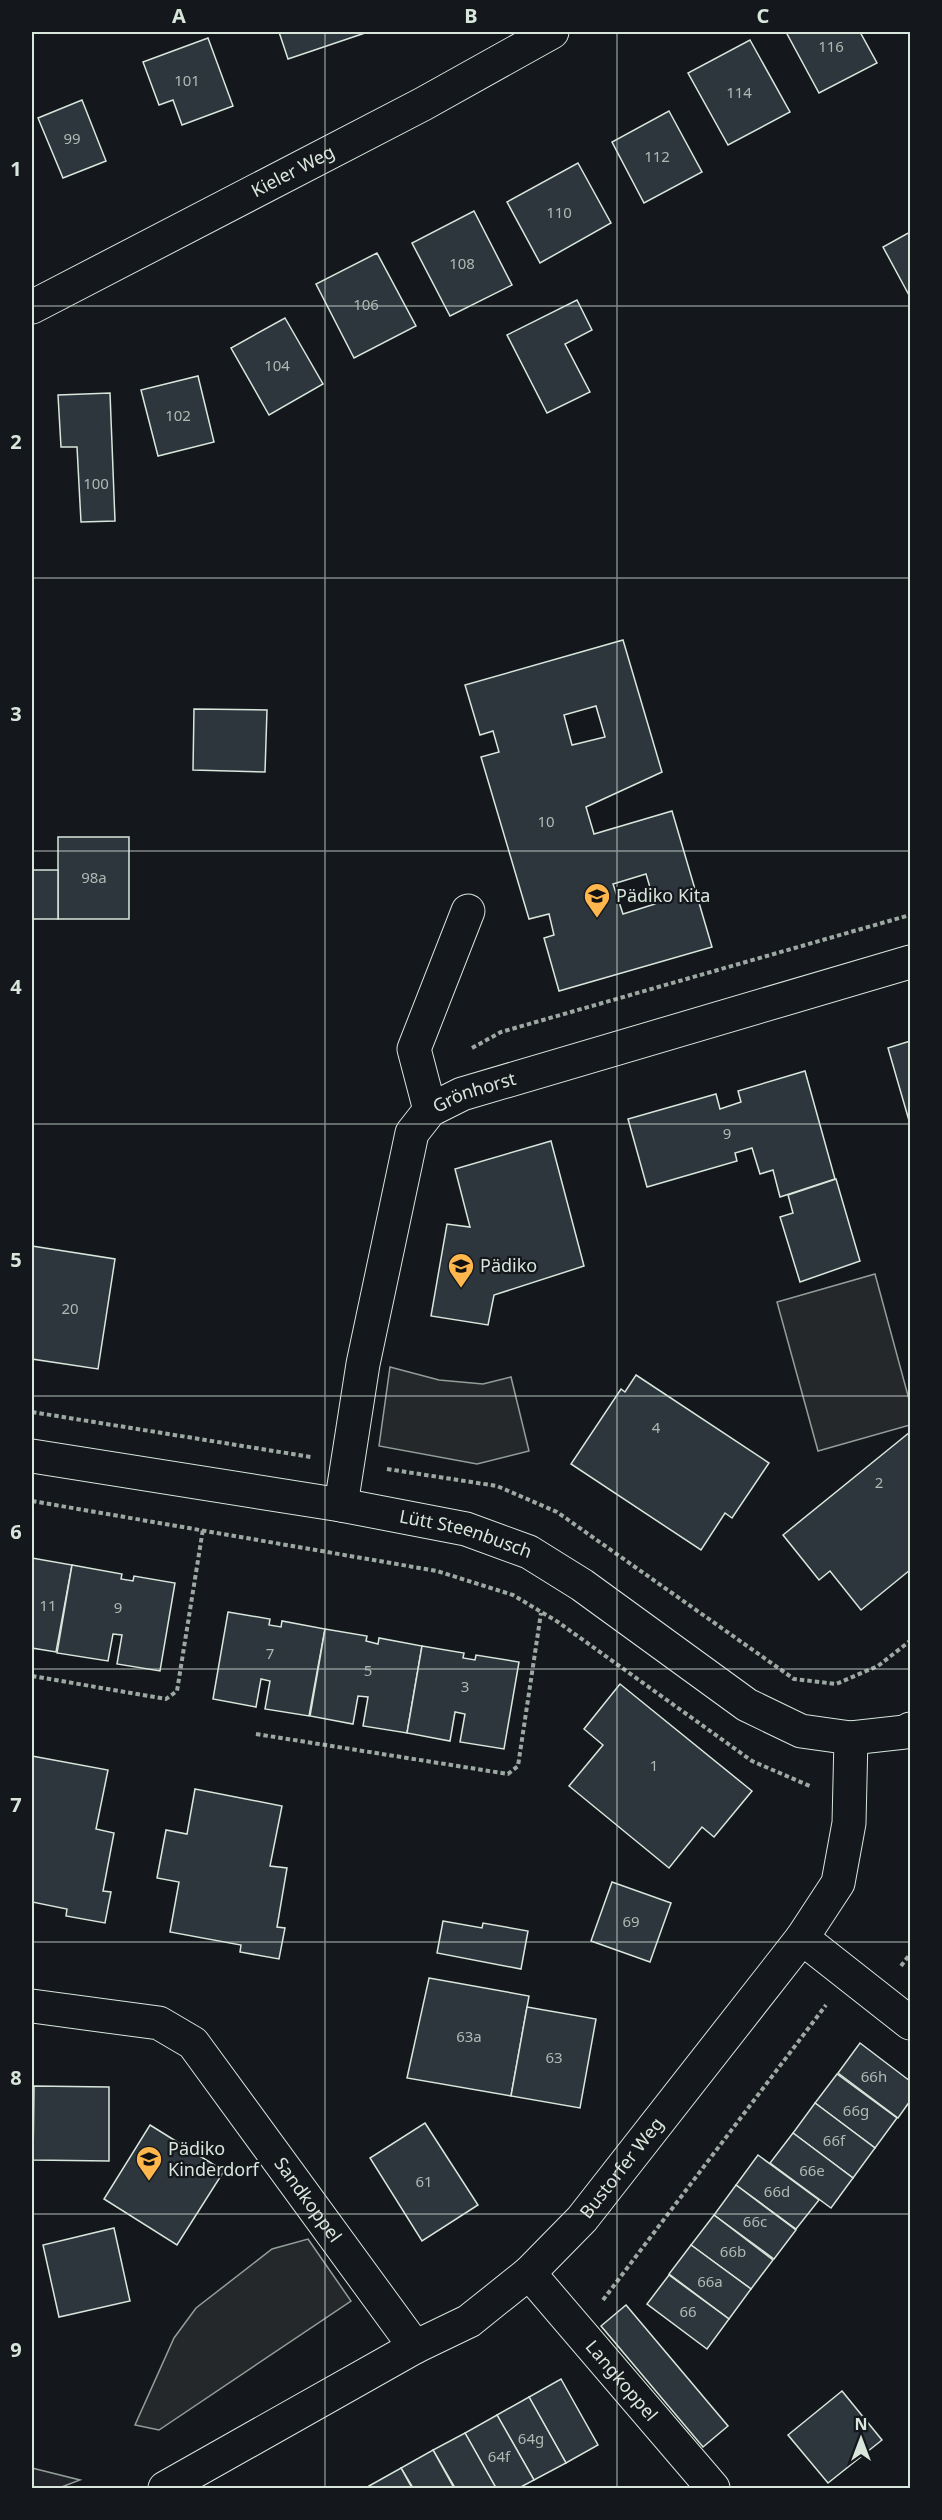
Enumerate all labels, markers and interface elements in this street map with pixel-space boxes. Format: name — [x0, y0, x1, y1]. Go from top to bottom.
text: A — [172, 2, 186, 29]
text: B — [464, 2, 478, 29]
text: C — [757, 2, 770, 29]
house number: 116 — [818, 36, 844, 56]
house number: 101 — [174, 70, 200, 90]
house number: 114 — [726, 82, 752, 102]
house number: 99 — [63, 128, 81, 148]
street label: Kieler Weg — [247, 139, 338, 202]
house number: 112 — [644, 146, 670, 166]
text: 1 — [10, 155, 22, 182]
house number: 110 — [546, 202, 572, 222]
house number: 108 — [449, 253, 475, 273]
house number: 106 — [353, 294, 379, 314]
house number: 104 — [264, 355, 290, 375]
house number: 102 — [165, 405, 191, 425]
text: 2 — [10, 428, 22, 455]
house number: 100 — [83, 473, 109, 493]
text: 3 — [10, 700, 22, 727]
house number: 10 — [537, 811, 555, 831]
house number: 98a — [81, 867, 107, 887]
school or university icon: Pädiko Kita — [582, 881, 612, 919]
place label: Pädiko Kita — [616, 883, 710, 907]
text: 4 — [10, 973, 22, 1000]
street label: Grönhorst — [428, 1066, 519, 1118]
house number: 9 — [723, 1123, 731, 1143]
text: 5 — [10, 1246, 22, 1273]
school or university icon: Pädiko — [446, 1251, 476, 1289]
place label: Pädiko — [480, 1253, 537, 1277]
house number: 20 — [61, 1298, 79, 1318]
house number: 4 — [652, 1417, 661, 1437]
house number: 2 — [875, 1472, 883, 1492]
street label: Lütt Steenbusch — [398, 1504, 535, 1563]
text: 6 — [10, 1518, 22, 1545]
house number: 11 — [39, 1595, 57, 1615]
house number: 9 — [114, 1597, 122, 1617]
house number: 7 — [266, 1643, 274, 1663]
house number: 5 — [364, 1660, 372, 1680]
house number: 3 — [461, 1676, 469, 1696]
house number: 1 — [650, 1755, 658, 1775]
text: 7 — [10, 1791, 22, 1818]
house number: 69 — [622, 1911, 640, 1931]
house number: 63a — [456, 2026, 482, 2046]
house number: 63 — [545, 2047, 563, 2067]
text: 8 — [10, 2064, 22, 2091]
house number: 66h — [861, 2066, 887, 2086]
house number: 66g — [843, 2100, 869, 2120]
street label: Bustorfer Weg — [574, 2112, 668, 2223]
house number: 66f — [823, 2130, 846, 2150]
place label: Pädiko Kinderdorf — [168, 2136, 260, 2181]
school or university icon: Pädiko Kinderdorf — [134, 2144, 164, 2182]
street label: Sandkoppel — [269, 2152, 348, 2247]
house number: 66e — [799, 2160, 825, 2180]
house number: 61 — [415, 2171, 433, 2191]
house number: 66d — [764, 2181, 790, 2201]
house number: 66c — [743, 2211, 767, 2231]
house number: 66b — [720, 2241, 746, 2261]
house number: 66a — [697, 2271, 723, 2291]
house number: 66 — [679, 2301, 697, 2321]
street label: Langkoppel — [581, 2335, 663, 2426]
text: 9 — [10, 2336, 22, 2363]
north arrow — [831, 2409, 891, 2469]
text: N — [854, 2413, 868, 2435]
house number: 64g — [518, 2428, 544, 2448]
house number: 64f — [488, 2446, 511, 2466]

